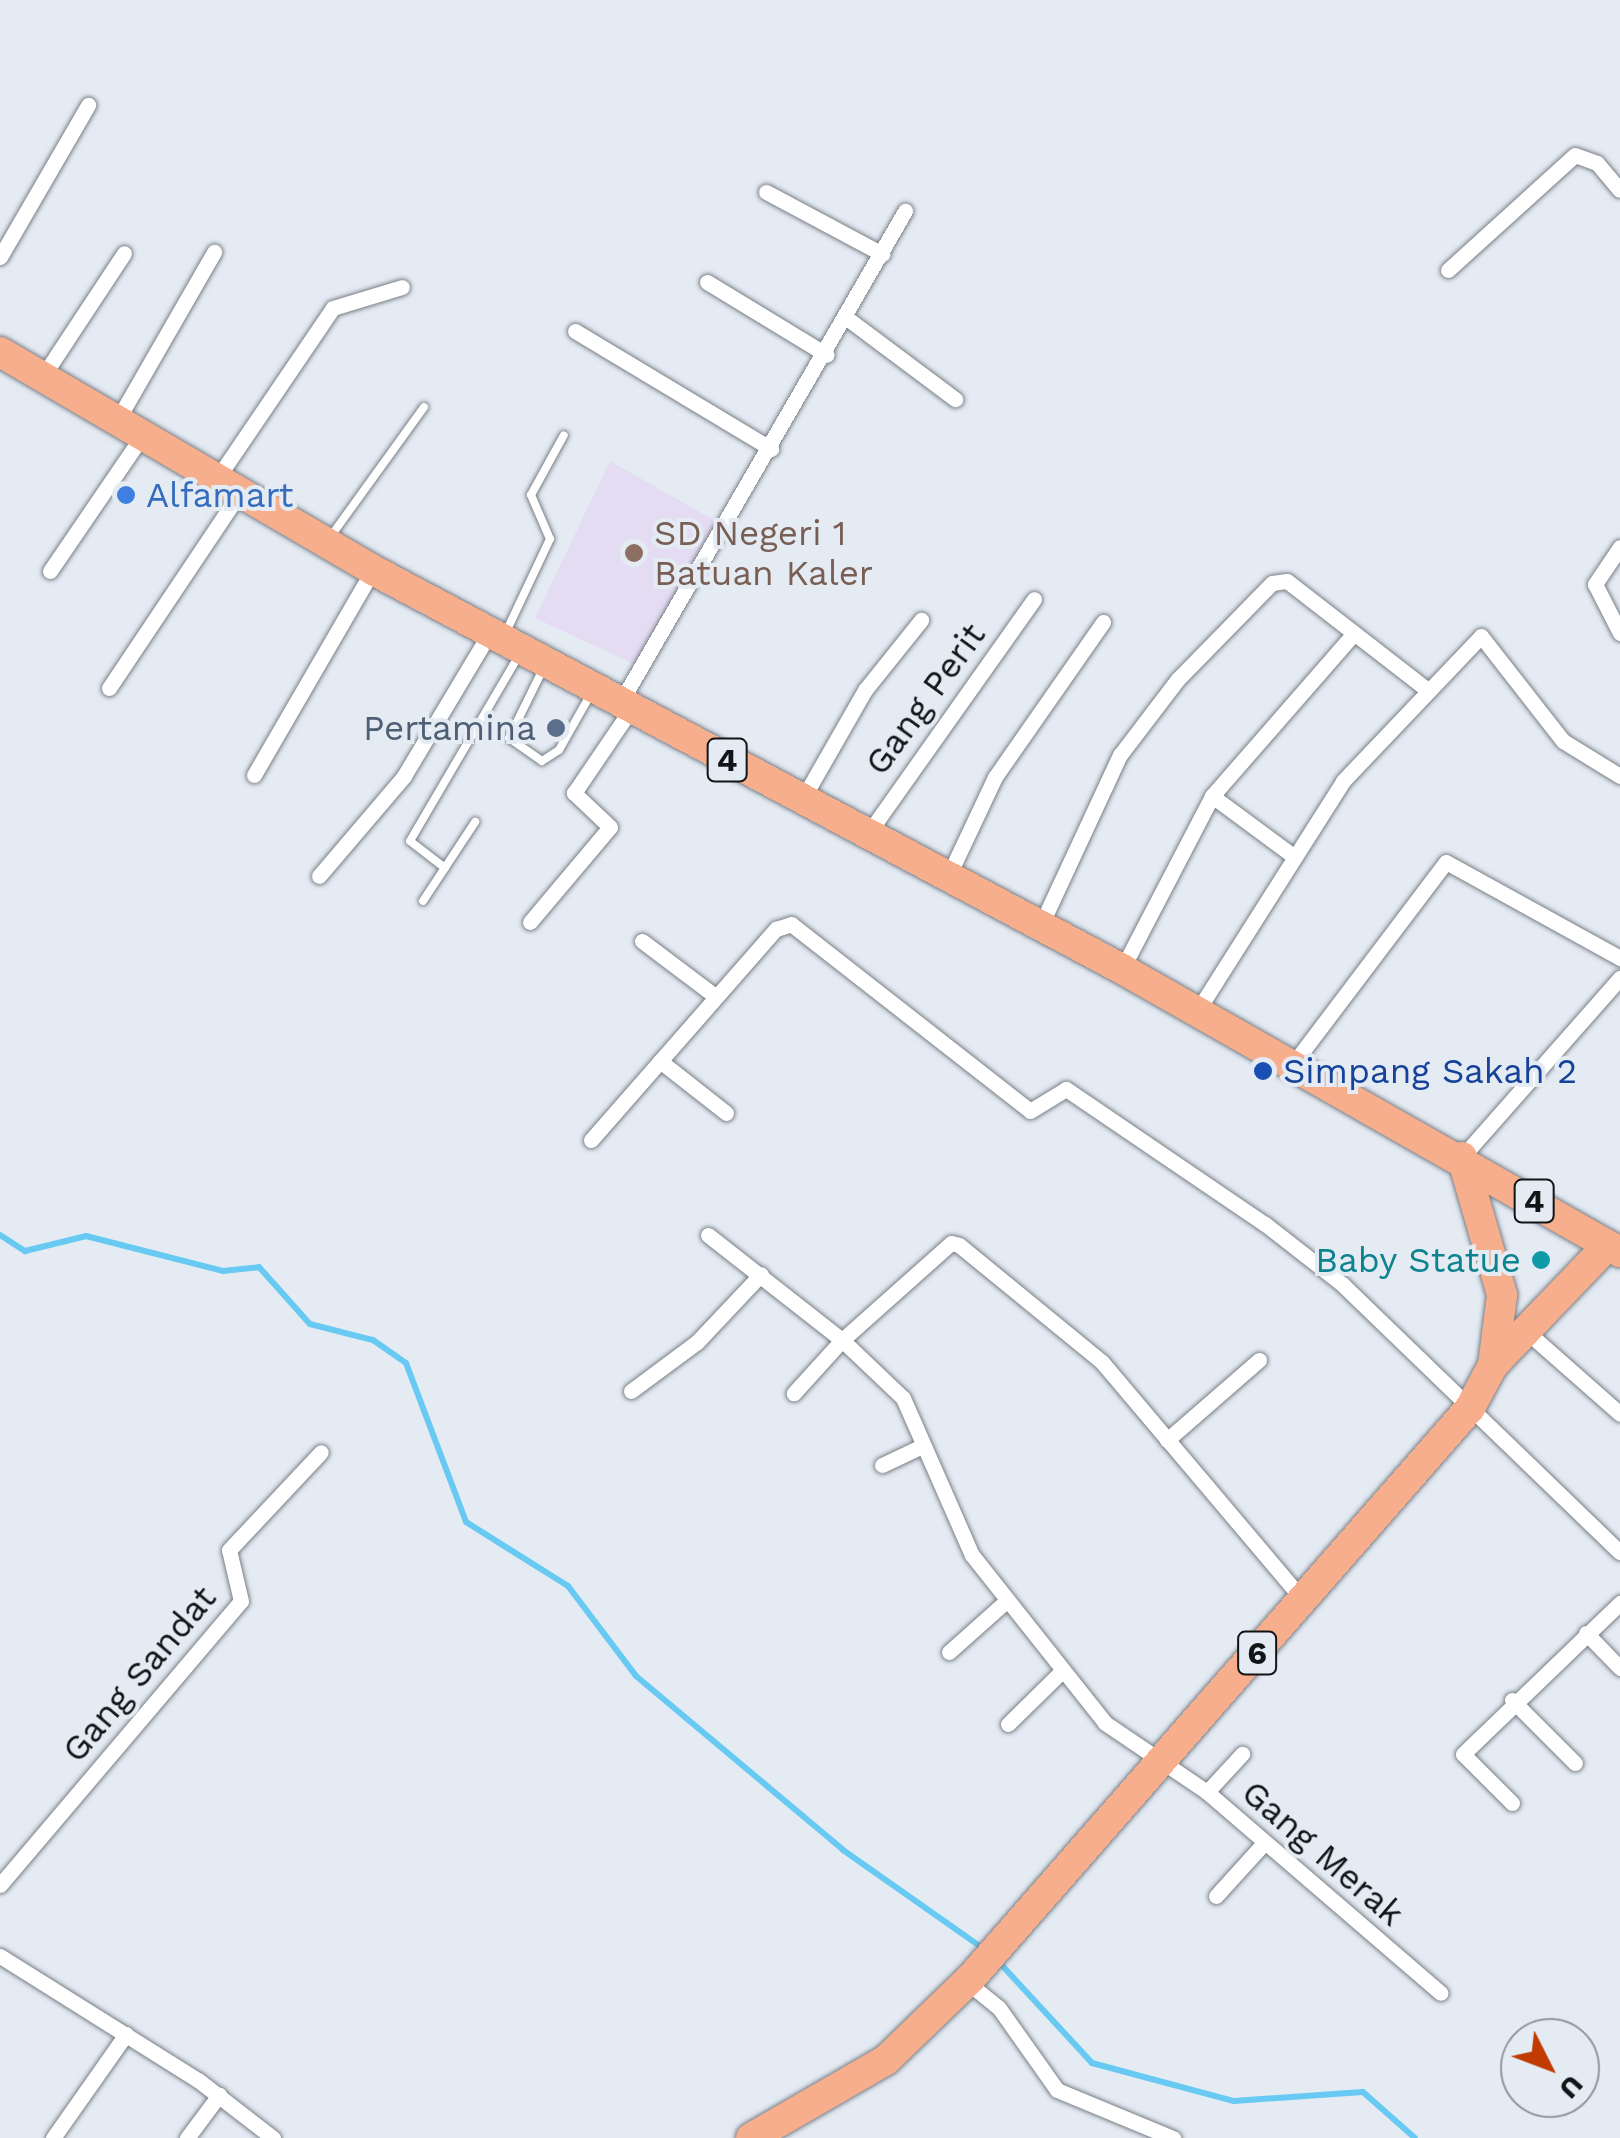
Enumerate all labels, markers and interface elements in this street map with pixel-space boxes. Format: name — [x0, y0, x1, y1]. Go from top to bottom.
place label: Alfamart — [146, 474, 293, 516]
marker: Alfamart — [115, 484, 137, 506]
place label: SD Negeri 1 Batuan Kaler — [654, 512, 873, 594]
marker: SD Negeri 1 Batuan Kaler — [623, 542, 645, 564]
street label: Gang Perit — [856, 615, 994, 783]
place label: Pertamina — [363, 707, 536, 749]
marker: Pertamina — [545, 717, 567, 739]
road number: 4 — [704, 733, 750, 787]
place label: Simpang Sakah 2 — [1283, 1050, 1577, 1092]
marker: Simpang Sakah 2 — [1252, 1060, 1274, 1082]
road number: 4 — [1512, 1174, 1556, 1228]
place label: Baby Statue — [1314, 1239, 1521, 1281]
marker: Baby Statue — [1530, 1249, 1552, 1271]
street label: Gang Sandat — [53, 1578, 225, 1770]
road number: 6 — [1237, 1626, 1277, 1680]
street label: Gang Merak — [1234, 1771, 1412, 1935]
north arrow — [1500, 2018, 1600, 2118]
text: U — [1552, 2069, 1590, 2105]

